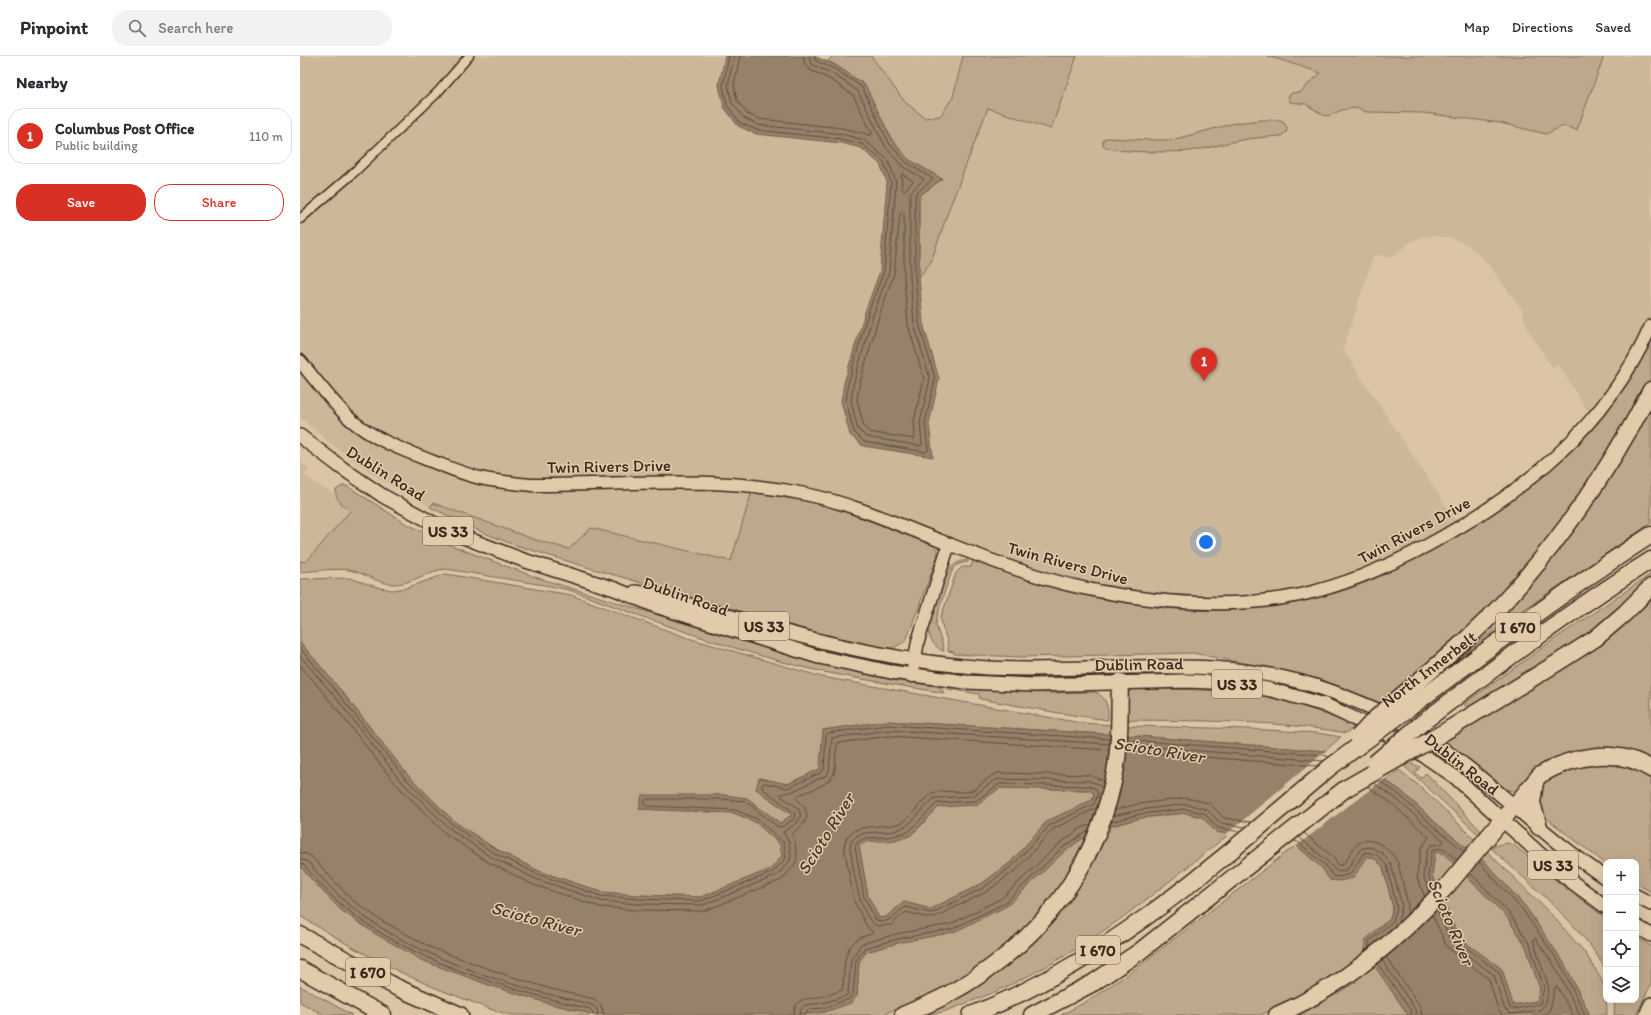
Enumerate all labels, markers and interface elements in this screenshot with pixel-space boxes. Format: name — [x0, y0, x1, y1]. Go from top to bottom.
search box — [112, 10, 392, 46]
text: Pinpoint — [20, 16, 88, 39]
icon: search — [126, 17, 148, 39]
text: Search here — [158, 19, 233, 37]
text: Map — [1464, 19, 1490, 36]
text: Directions — [1512, 19, 1573, 36]
text: Saved — [1595, 19, 1631, 36]
text: Nearby — [16, 72, 68, 92]
text: Columbus Post Office — [55, 120, 194, 138]
text: 1 — [27, 129, 33, 144]
text: 110 m — [249, 129, 283, 144]
text: Public building — [55, 138, 138, 153]
button: Save — [16, 184, 146, 221]
button: Share — [154, 184, 284, 221]
pin: 1 — [1191, 348, 1217, 381]
street label: Dublin Road — [343, 441, 430, 505]
street label: Twin Rivers Drive — [547, 455, 671, 477]
street label: Twin Rivers Drive — [1355, 492, 1473, 568]
road number: US 33 — [423, 517, 473, 545]
your location — [1196, 532, 1216, 552]
street label: Twin Rivers Drive — [1005, 537, 1131, 589]
street label: Dublin Road — [641, 572, 732, 620]
road number: US 33 — [739, 612, 789, 640]
road number: I 670 — [1496, 613, 1540, 641]
street label: North Innerbelt — [1377, 627, 1481, 711]
street label: Dublin Road — [1094, 653, 1184, 675]
road number: US 33 — [1212, 670, 1262, 698]
street label: Dublin Road — [1421, 729, 1504, 800]
water label: Scioto River — [1112, 732, 1208, 768]
water label: Scioto River — [792, 788, 861, 879]
road number: US 33 — [1528, 851, 1578, 879]
map controls — [1603, 859, 1639, 1003]
button: + — [1603, 859, 1639, 895]
water label: Scioto River — [1423, 875, 1480, 970]
button: − — [1603, 895, 1639, 931]
water label: Scioto River — [489, 897, 585, 942]
button: locate — [1603, 931, 1639, 967]
road number: I 670 — [1076, 936, 1120, 964]
road number: I 670 — [346, 958, 390, 986]
button: layers — [1603, 967, 1639, 1003]

